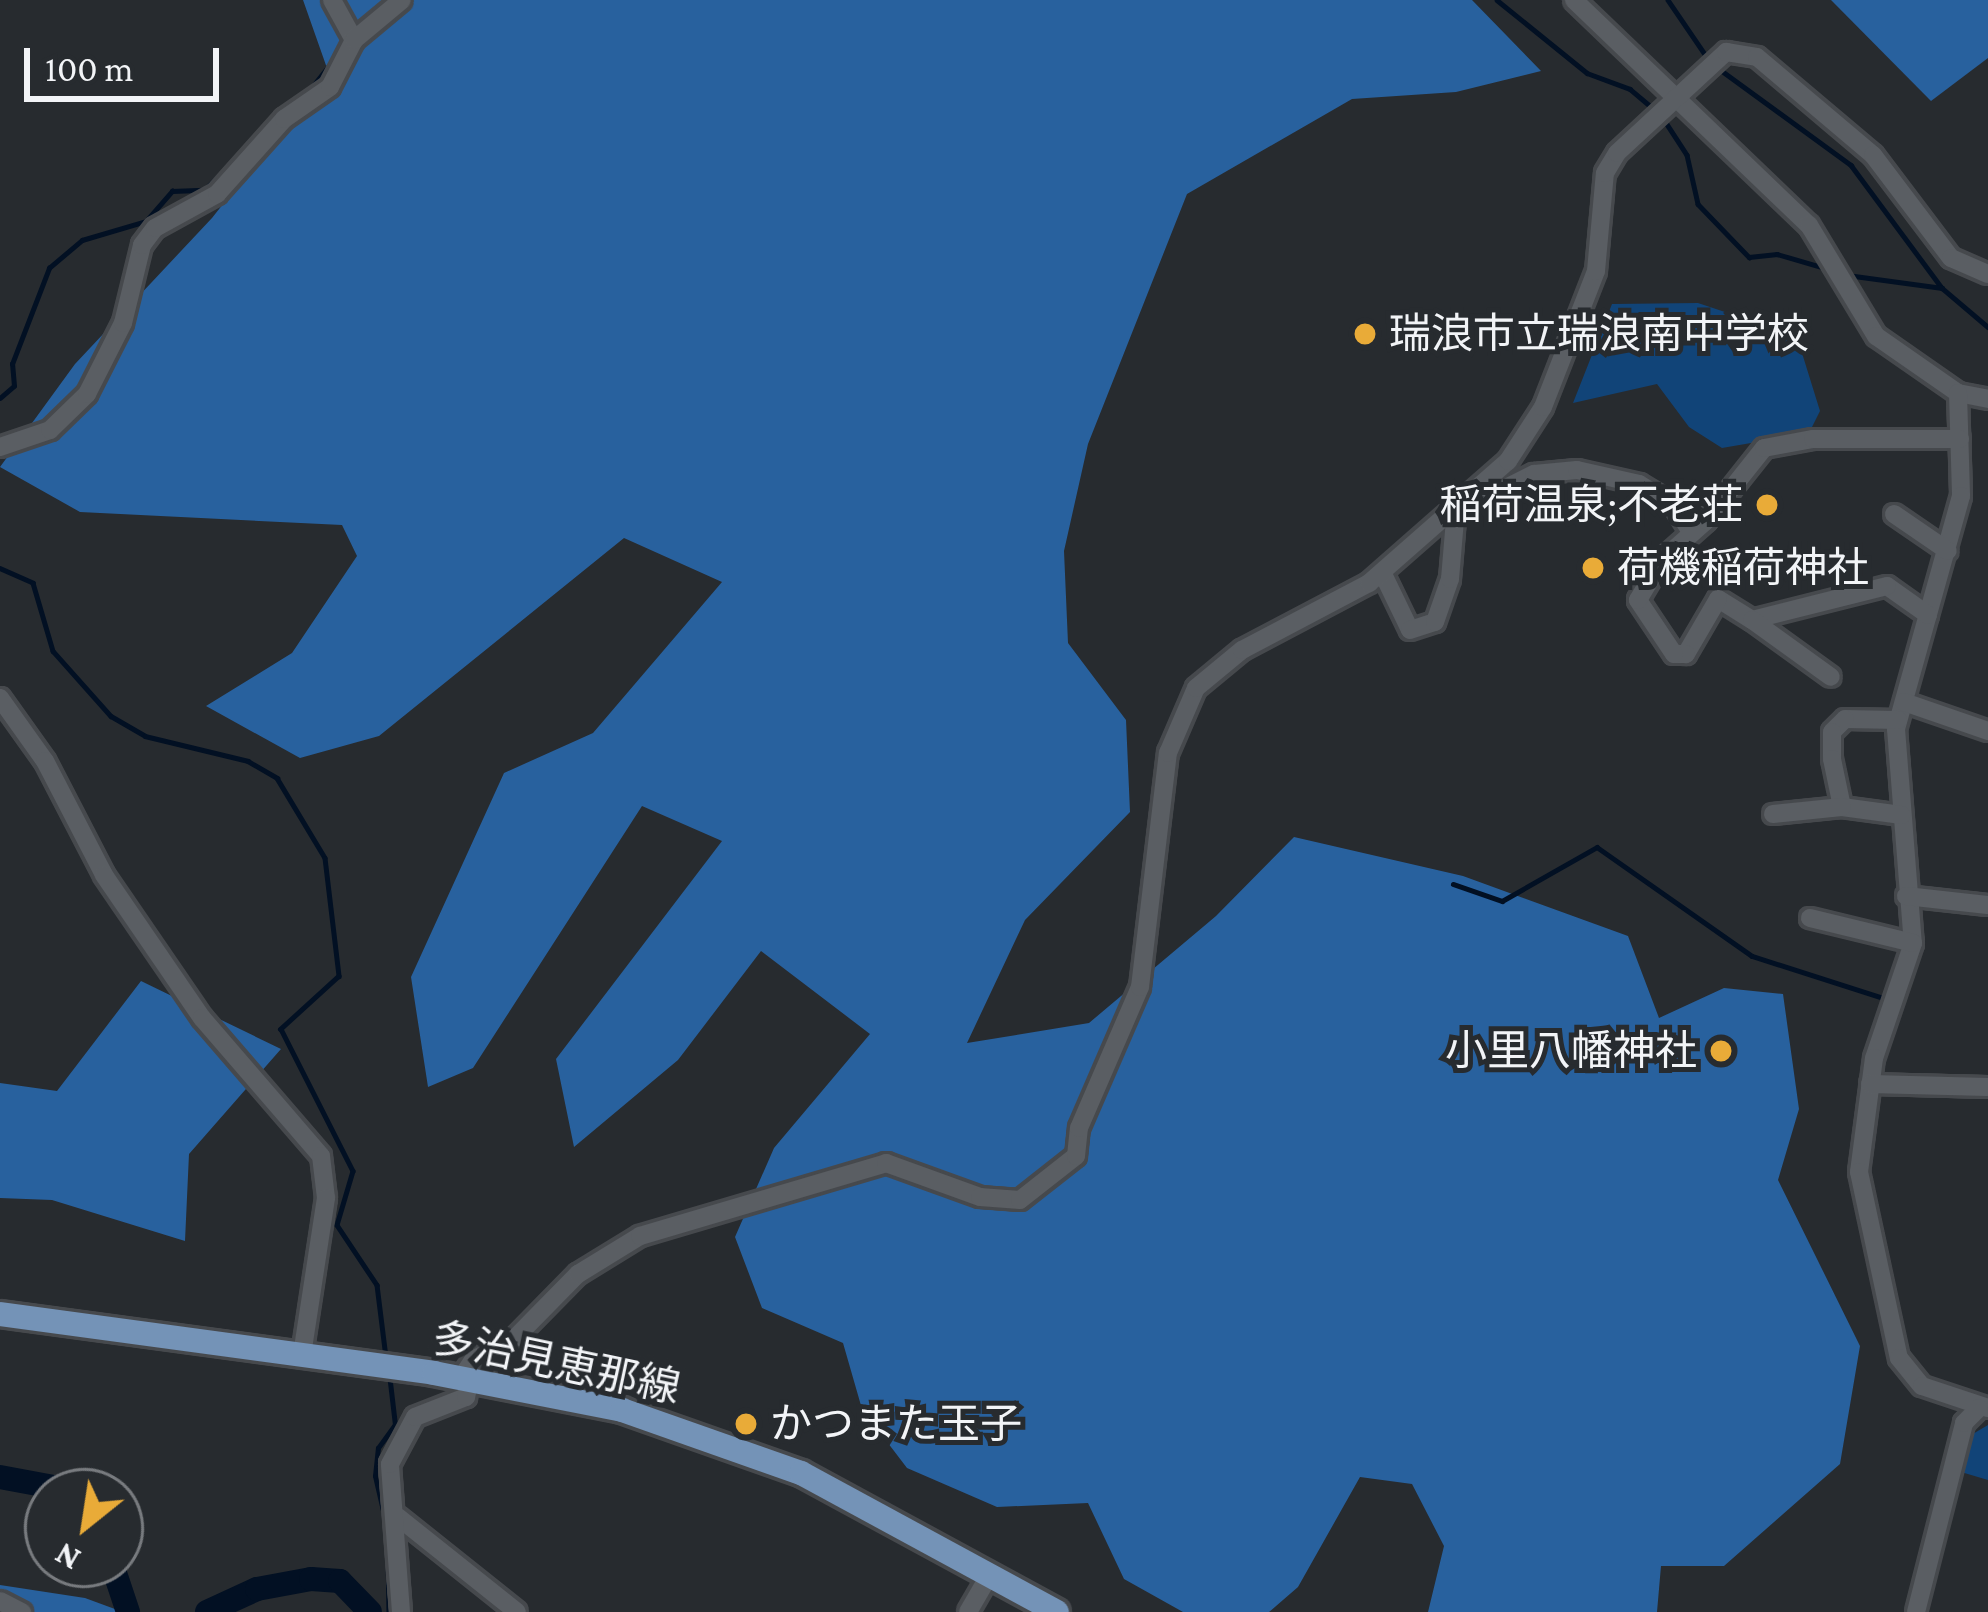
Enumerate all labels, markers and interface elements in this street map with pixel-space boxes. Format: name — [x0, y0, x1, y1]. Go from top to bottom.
scale bar — [30, 24, 225, 98]
text: 100 m — [45, 49, 133, 89]
place label: 瑞浪市立瑞浪南中学校 — [1389, 309, 1809, 359]
marker: 瑞浪市立瑞浪南中学校 — [1352, 321, 1378, 347]
place label: 稲荷温泉;不老荘 — [1439, 480, 1743, 530]
marker: 稲荷温泉;不老荘 — [1754, 492, 1780, 518]
place label: 荷機稲荷神社 — [1617, 543, 1869, 593]
marker: 荷機稲荷神社 — [1580, 555, 1606, 581]
place label: 小里八幡神社 — [1445, 1026, 1697, 1076]
marker: 小里八幡神社 — [1708, 1038, 1734, 1064]
street label: 多治見恵那線 — [428, 1312, 684, 1414]
place label: かつまた玉子 — [770, 1399, 1022, 1449]
marker: かつまた玉子 — [733, 1411, 759, 1437]
north arrow — [24, 1468, 144, 1588]
text: N — [48, 1535, 86, 1579]

